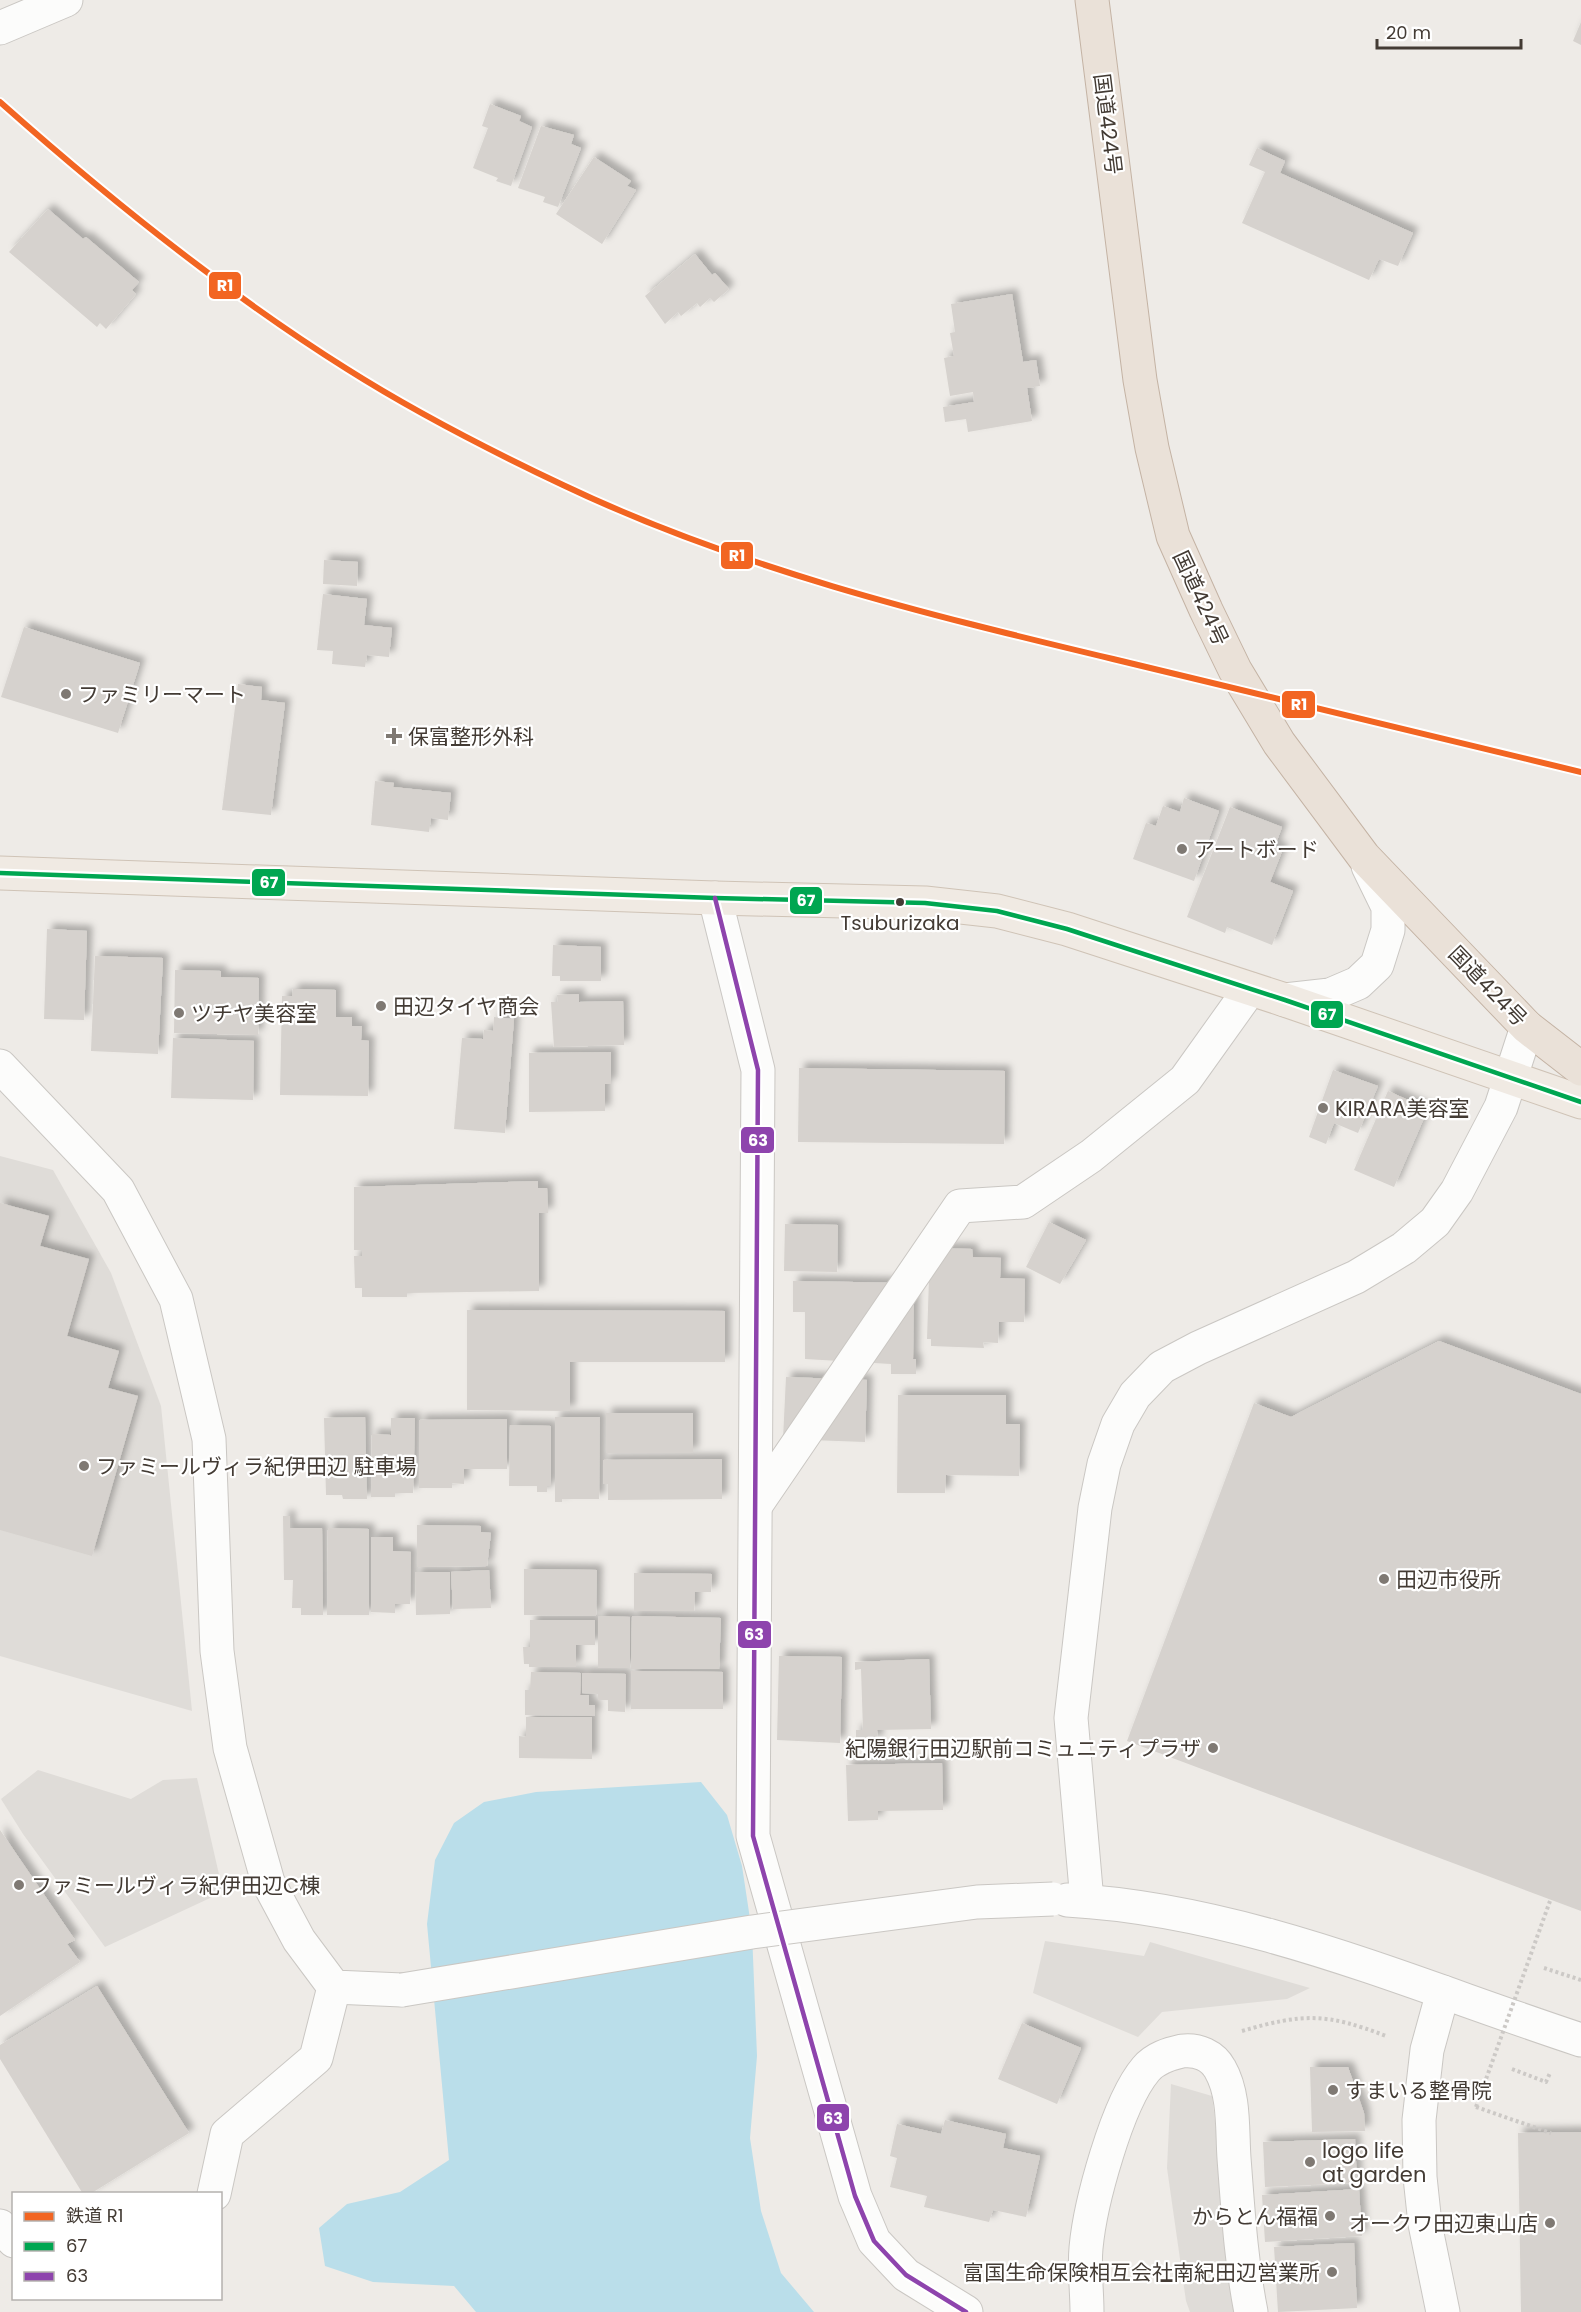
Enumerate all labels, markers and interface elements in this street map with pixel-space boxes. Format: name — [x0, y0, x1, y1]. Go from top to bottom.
scale bar — [1377, 12, 1521, 50]
text: 20 m — [1386, 20, 1431, 45]
street label: 国道424号 — [1087, 72, 1129, 176]
line badge: R1 — [208, 271, 242, 300]
text: R1 — [217, 274, 233, 297]
line badge: R1 — [720, 541, 754, 570]
text: R1 — [729, 544, 745, 567]
street label: 国道424号 — [1166, 546, 1236, 650]
place label: ファミリーマート — [78, 680, 246, 709]
marker: ファミリーマート — [59, 687, 73, 701]
line badge: R1 — [1281, 690, 1316, 719]
text: R1 — [1291, 693, 1307, 716]
place label: 保富整形外科 — [408, 722, 534, 751]
marker: 保富整形外科 — [385, 727, 403, 745]
place label: アートボード — [1194, 835, 1319, 864]
marker: アートボード — [1175, 842, 1189, 856]
line badge: 67 — [251, 868, 286, 897]
text: 67 — [260, 871, 279, 894]
line badge: 67 — [789, 886, 823, 915]
text: 67 — [797, 889, 816, 912]
marker: Tsuburizaka — [894, 896, 906, 908]
place label: Tsuburizaka — [840, 909, 960, 937]
street label: 国道424号 — [1442, 939, 1534, 1033]
place label: 田辺タイヤ商会 — [393, 992, 539, 1021]
place label: ツチヤ美容室 — [191, 999, 317, 1028]
marker: 田辺タイヤ商会 — [374, 999, 388, 1013]
line badge: 67 — [1310, 1000, 1344, 1029]
text: 67 — [1318, 1003, 1337, 1026]
marker: ツチヤ美容室 — [172, 1006, 186, 1020]
place label: KIRARA美容室 — [1335, 1094, 1470, 1123]
marker: KIRARA美容室 — [1316, 1101, 1330, 1115]
line badge: 63 — [740, 1126, 775, 1154]
text: 63 — [748, 1129, 768, 1152]
place label: ファミールヴィラ紀伊田辺 駐車場 — [96, 1452, 417, 1481]
marker: ファミールヴィラ紀伊田辺 駐車場 — [77, 1459, 91, 1473]
place label: 田辺市役所 — [1396, 1565, 1501, 1594]
marker: 田辺市役所 — [1377, 1572, 1391, 1586]
line badge: 63 — [737, 1620, 772, 1649]
text: 63 — [744, 1623, 764, 1646]
place label: 紀陽銀行田辺駅前コミュニティプラザ — [845, 1734, 1201, 1763]
marker: 紀陽銀行田辺駅前コミュニティプラザ — [1206, 1741, 1220, 1755]
place label: ファミールヴィラ紀伊田辺C棟 — [31, 1871, 320, 1900]
marker: ファミールヴィラ紀伊田辺C棟 — [12, 1878, 26, 1892]
place label: すまいる整骨院 — [1345, 2076, 1492, 2105]
marker: すまいる整骨院 — [1326, 2083, 1340, 2097]
line badge: 63 — [816, 2103, 850, 2132]
text: 63 — [823, 2107, 843, 2130]
place label: logo life at garden — [1322, 2136, 1426, 2189]
marker: logo life at garden — [1303, 2155, 1317, 2169]
legend — [12, 2192, 222, 2300]
place label: からとん福福 — [1192, 2202, 1318, 2231]
text: 鉄道 R1 — [66, 2203, 124, 2228]
marker: からとん福福 — [1323, 2209, 1337, 2223]
place label: オークワ田辺東山店 — [1349, 2209, 1538, 2238]
marker: オークワ田辺東山店 — [1543, 2216, 1557, 2230]
text: 67 — [66, 2233, 87, 2258]
place label: 富国生命保険相互会社南紀田辺営業所 — [963, 2258, 1320, 2287]
text: 63 — [66, 2263, 88, 2288]
marker: 富国生命保険相互会社南紀田辺営業所 — [1325, 2265, 1339, 2279]

